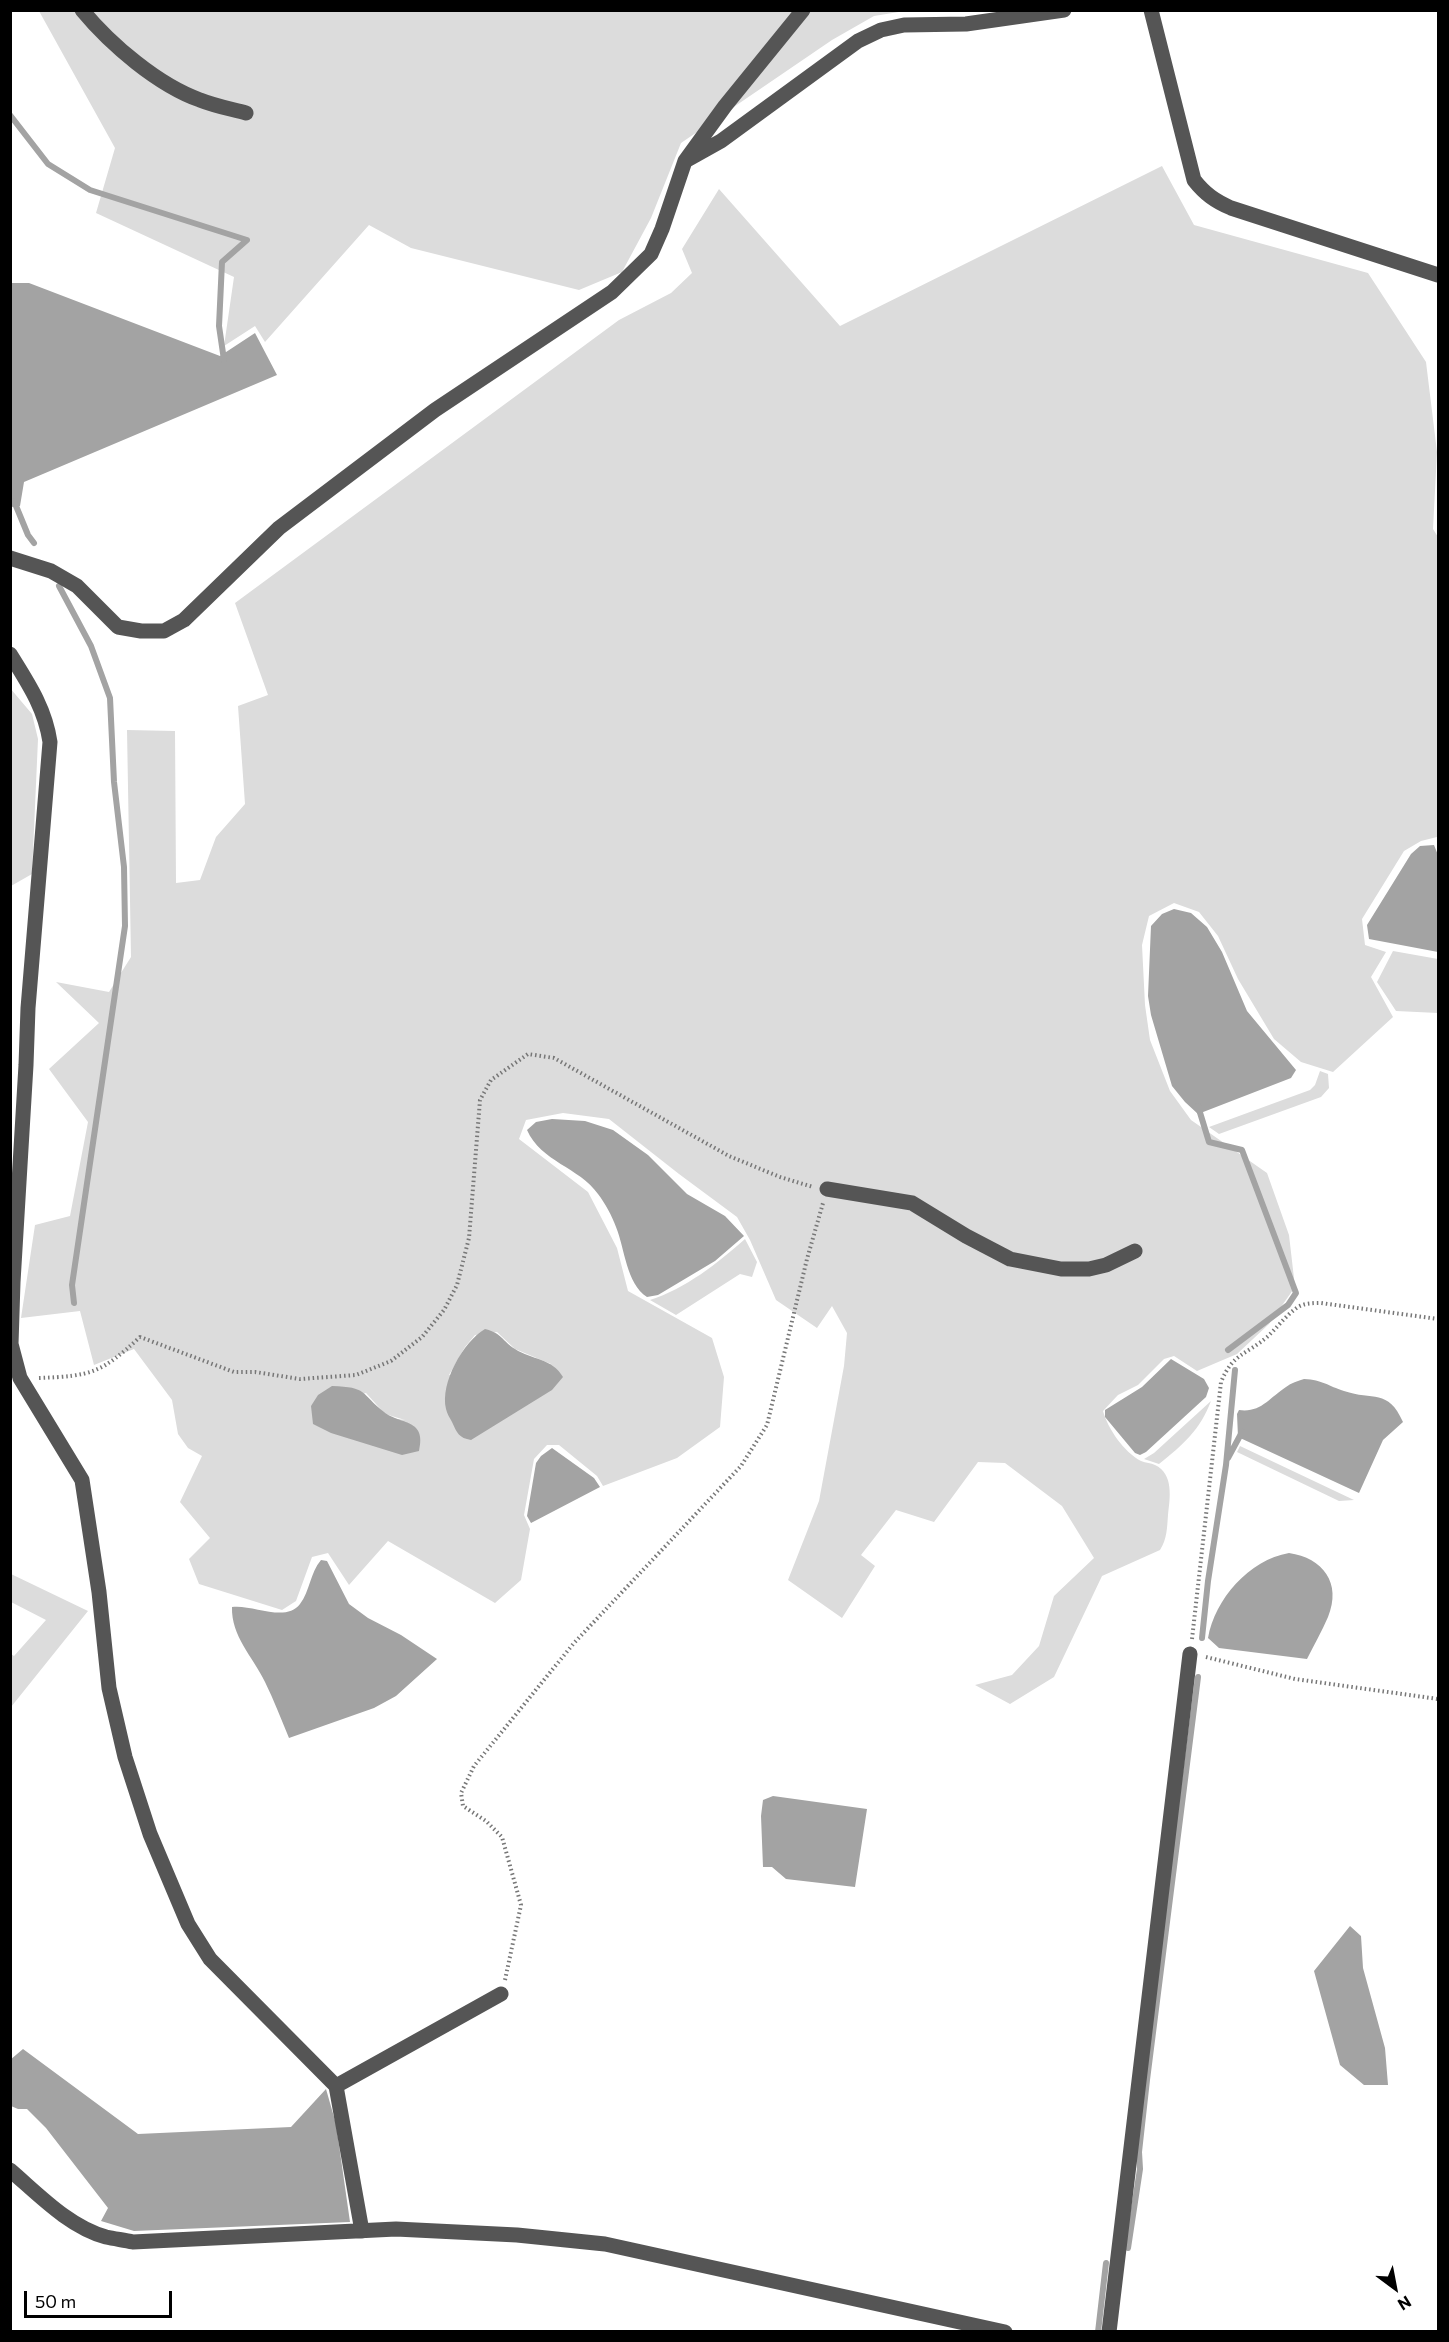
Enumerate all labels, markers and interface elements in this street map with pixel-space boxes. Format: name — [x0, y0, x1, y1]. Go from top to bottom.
north arrow — [1365, 2258, 1425, 2318]
scale bar — [27, 2279, 176, 2317]
text: 50 m — [35, 2290, 76, 2312]
text: N — [1395, 2292, 1415, 2315]

